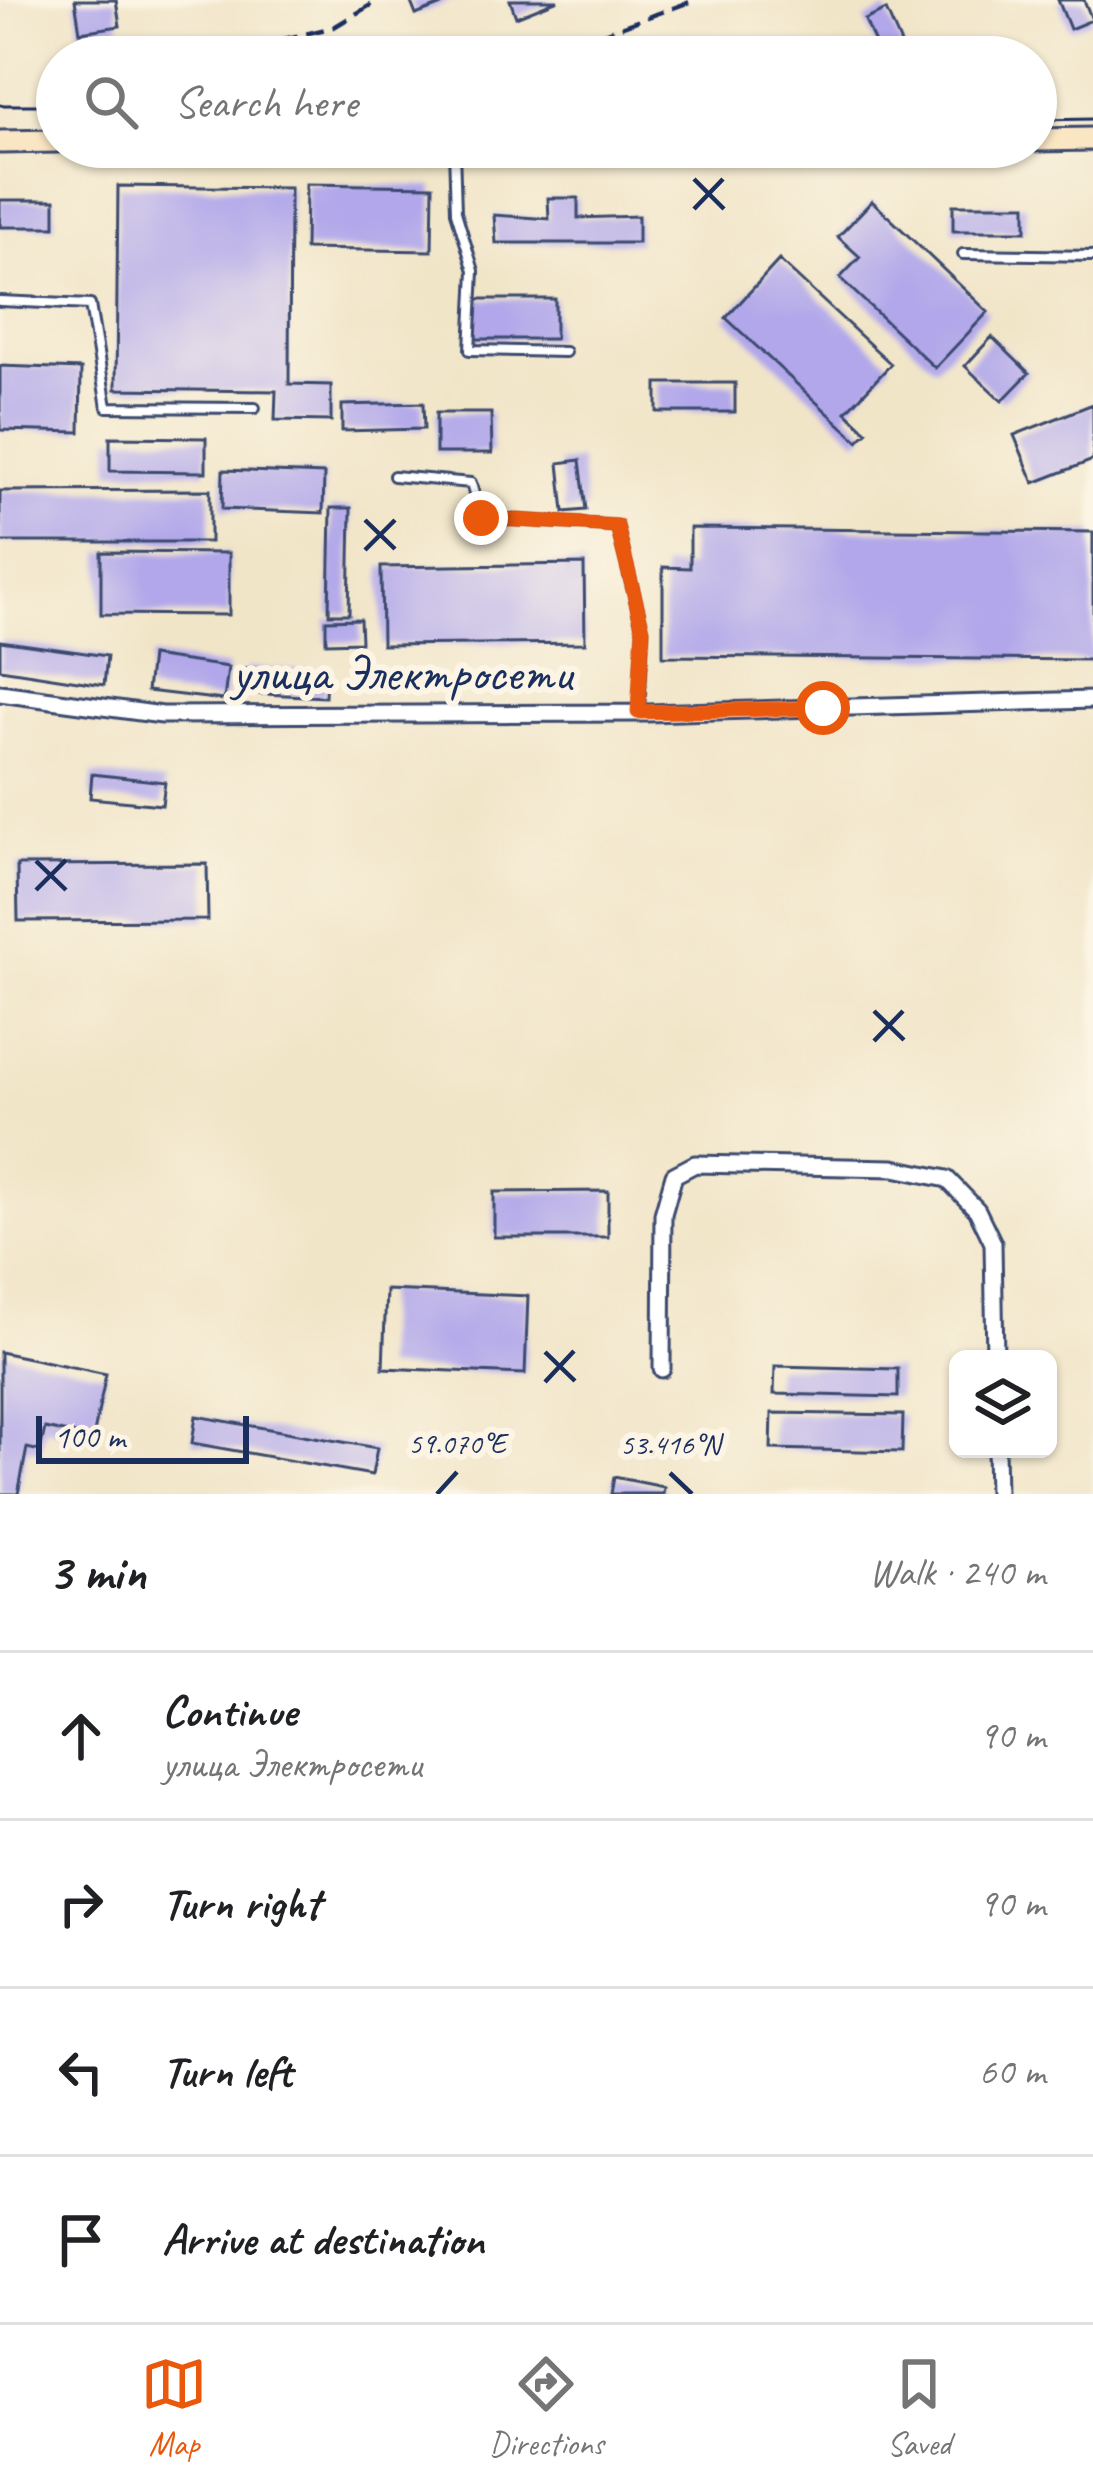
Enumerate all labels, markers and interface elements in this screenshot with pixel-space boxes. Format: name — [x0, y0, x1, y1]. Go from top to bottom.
search box — [36, 36, 1057, 168]
icon: search — [78, 69, 144, 135]
text: Search here — [174, 74, 357, 131]
route end — [454, 491, 508, 545]
street label: улица Электросети — [229, 641, 575, 705]
route start — [796, 681, 850, 735]
map controls — [949, 1350, 1057, 1458]
button: layers — [949, 1350, 1057, 1458]
scale bar — [36, 1410, 249, 1463]
text: 100 m — [54, 1416, 125, 1458]
text: 59.070°E — [408, 1424, 510, 1462]
text: 53.416°N — [620, 1425, 725, 1463]
text: 3 min — [48, 1540, 146, 1604]
text: Walk · 240 m — [869, 1548, 1045, 1597]
text: Continue — [162, 1683, 296, 1740]
icon: ahead — [48, 1703, 114, 1769]
text: 90 m — [979, 1711, 1045, 1760]
text: улица Электросети — [162, 1740, 422, 1789]
icon: right — [48, 1871, 114, 1937]
text: Turn right — [162, 1875, 320, 1932]
text: 90 m — [979, 1879, 1045, 1928]
icon: left — [48, 2039, 114, 2105]
text: Turn left — [162, 2043, 292, 2100]
text: 60 m — [979, 2047, 1045, 2096]
icon: arrive — [48, 2207, 114, 2273]
text: Arrive at destination — [162, 2211, 484, 2268]
tab: Map — [141, 2351, 207, 2465]
tab: Directions — [489, 2351, 604, 2465]
tab: Saved — [886, 2351, 952, 2465]

